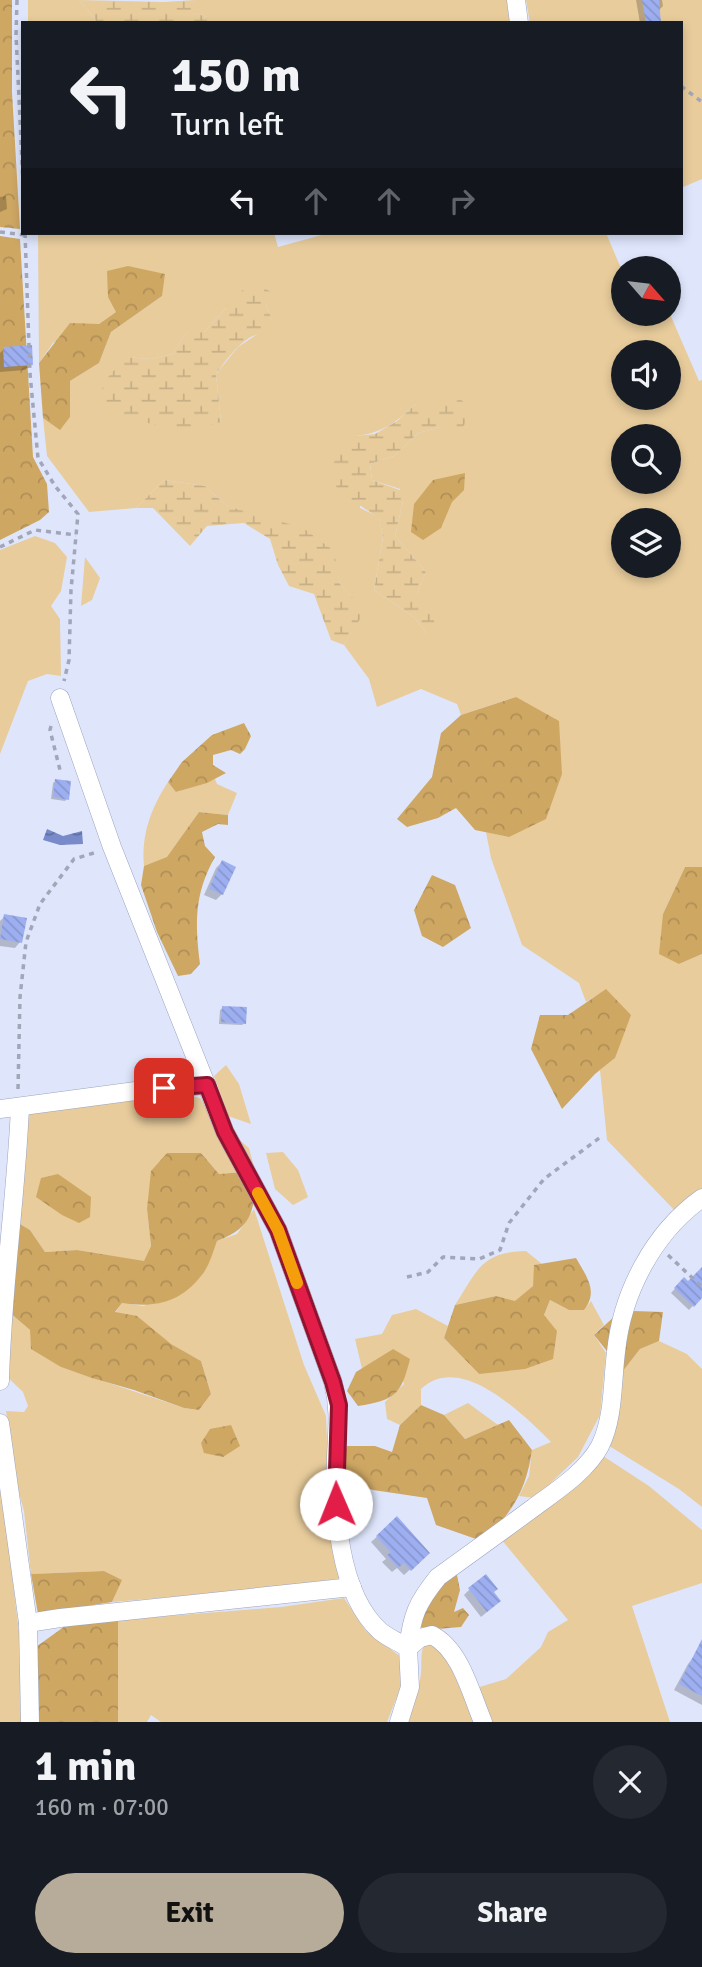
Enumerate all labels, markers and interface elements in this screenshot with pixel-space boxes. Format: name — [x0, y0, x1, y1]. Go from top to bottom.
text: 150 m — [171, 45, 301, 105]
icon: left — [56, 49, 147, 140]
text: Turn left — [171, 105, 284, 144]
icon: left — [224, 182, 262, 220]
icon: ahead — [297, 182, 335, 220]
icon: ahead — [370, 182, 408, 220]
icon: right — [443, 182, 481, 220]
north arrow — [611, 256, 681, 326]
map controls — [611, 256, 681, 578]
button: sound — [611, 340, 681, 410]
button: search — [611, 424, 681, 494]
button: layers — [611, 508, 681, 578]
pin — [134, 1058, 194, 1118]
icon: arrive — [145, 1069, 183, 1107]
position arrow — [299, 1467, 373, 1541]
text: 1 min — [35, 1741, 136, 1792]
button: close — [593, 1745, 667, 1819]
text: 160 m · 07:00 — [35, 1793, 169, 1822]
button: Exit — [35, 1873, 344, 1953]
button: Share — [358, 1873, 667, 1953]

